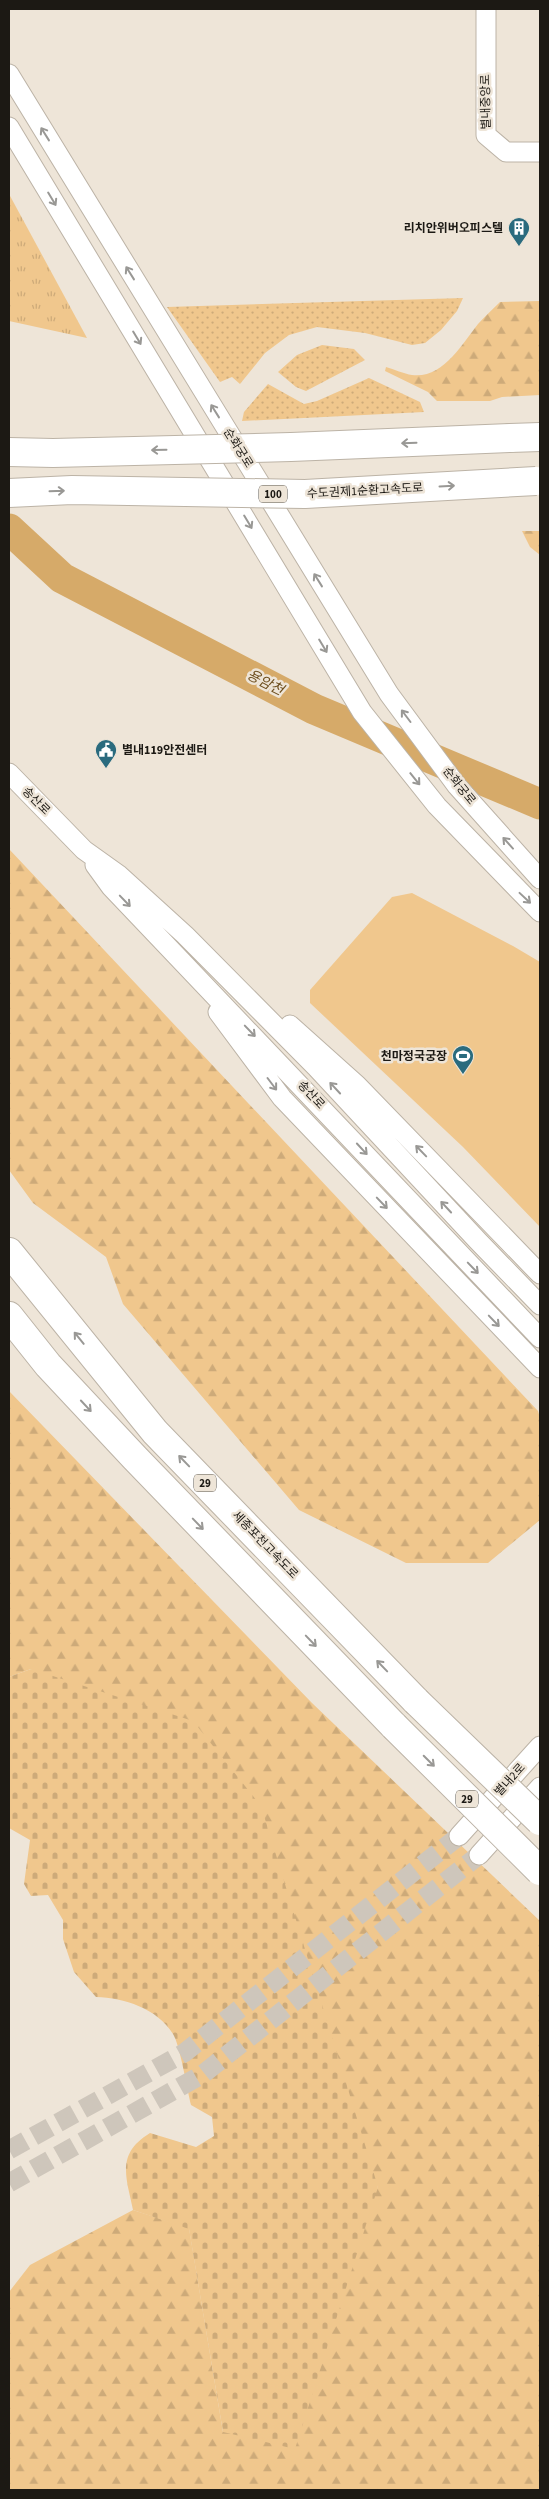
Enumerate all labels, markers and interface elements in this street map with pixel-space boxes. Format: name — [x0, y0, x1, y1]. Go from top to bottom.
street label: 별내중앙로 — [477, 74, 495, 130]
one-way arrow — [40, 128, 50, 142]
one-way arrow — [48, 191, 58, 205]
building icon: 리치안위버오피스텔 — [507, 216, 531, 247]
place label: 리치안위버오피스텔 — [404, 220, 503, 237]
one-way arrow — [125, 266, 135, 280]
one-way arrow — [132, 330, 142, 344]
one-way arrow — [210, 405, 220, 419]
street label: 순화궁로 — [219, 425, 257, 471]
one-way arrow — [401, 438, 417, 447]
one-way arrow — [151, 446, 167, 455]
street label: 수도권제1순환고속도로 — [306, 479, 424, 503]
one-way arrow — [439, 482, 455, 491]
one-way arrow — [49, 486, 65, 496]
road number: 100 — [259, 486, 287, 502]
one-way arrow — [244, 514, 254, 528]
one-way arrow — [313, 573, 323, 587]
one-way arrow — [318, 638, 328, 653]
water label: 용암천 — [243, 665, 288, 701]
one-way arrow — [400, 710, 411, 723]
public building icon: 별내119안전센터 — [94, 738, 118, 769]
place label: 별내119안전센터 — [122, 742, 207, 759]
street label: 순화궁로 — [438, 763, 480, 809]
one-way arrow — [410, 772, 421, 785]
street label: 송산로 — [18, 783, 54, 819]
one-way arrow — [502, 836, 514, 849]
one-way arrow — [519, 892, 532, 904]
one-way arrow — [119, 895, 131, 908]
one-way arrow — [244, 1025, 256, 1038]
sports icon: 천마정국궁장 — [451, 1044, 475, 1075]
place label: 천마정국궁장 — [381, 1048, 447, 1065]
one-way arrow — [266, 1077, 277, 1090]
street label: 송산로 — [293, 1077, 329, 1113]
one-way arrow — [329, 1081, 341, 1094]
one-way arrow — [356, 1143, 368, 1156]
one-way arrow — [415, 1145, 427, 1158]
one-way arrow — [376, 1197, 388, 1210]
one-way arrow — [440, 1200, 452, 1213]
one-way arrow — [466, 1262, 479, 1274]
one-way arrow — [488, 1314, 500, 1327]
one-way arrow — [73, 1332, 84, 1345]
one-way arrow — [80, 1400, 92, 1413]
one-way arrow — [178, 1455, 190, 1468]
road number: 29 — [194, 1475, 216, 1492]
street label: 세종포천고속도로 — [228, 1507, 302, 1583]
one-way arrow — [192, 1518, 204, 1530]
one-way arrow — [305, 1634, 317, 1647]
one-way arrow — [376, 1660, 388, 1672]
one-way arrow — [422, 1755, 435, 1767]
street label: 별내2로 — [491, 1760, 529, 1800]
road number: 29 — [456, 1790, 478, 1808]

